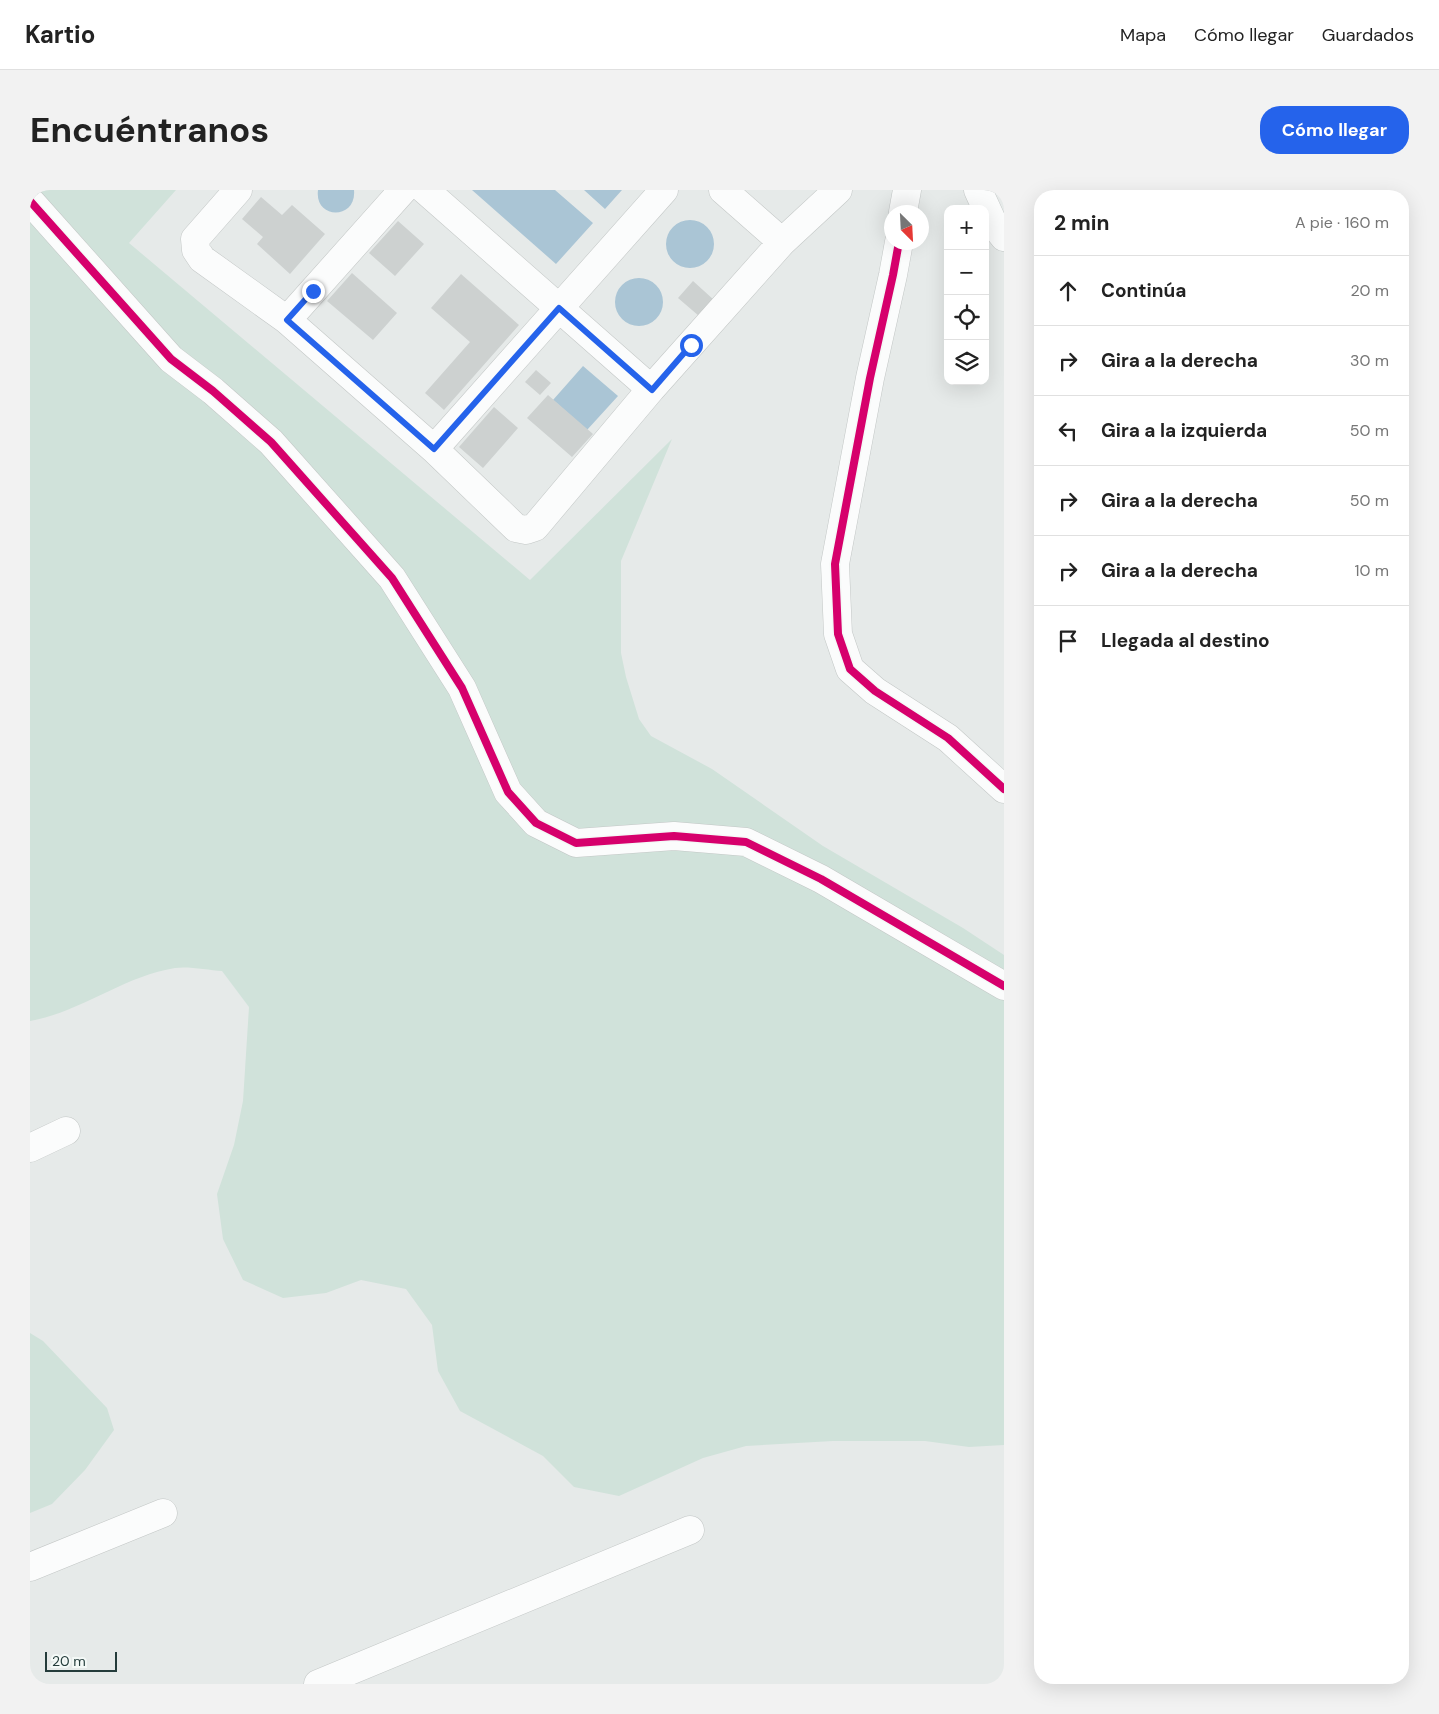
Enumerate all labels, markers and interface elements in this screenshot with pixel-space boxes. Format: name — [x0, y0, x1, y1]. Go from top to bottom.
text: Kartio — [25, 19, 95, 50]
text: Mapa — [1120, 23, 1166, 47]
text: Cómo llegar — [1194, 23, 1294, 47]
text: Guardados — [1322, 23, 1414, 47]
button: Cómo llegar — [1260, 106, 1409, 154]
text: Encuéntranos — [30, 107, 269, 153]
north arrow — [884, 205, 929, 250]
map controls — [944, 205, 989, 385]
button: + — [944, 205, 989, 250]
text: 2 min — [1054, 209, 1110, 237]
text: A pie · 160 m — [1295, 212, 1389, 233]
button: − — [944, 250, 989, 295]
icon: ahead — [1054, 277, 1082, 305]
text: Continúa — [1101, 278, 1186, 303]
route end — [302, 280, 325, 303]
text: 20 m — [1350, 280, 1389, 301]
button: locate — [944, 295, 989, 340]
route start — [680, 334, 703, 357]
button: layers — [944, 340, 989, 385]
icon: right — [1054, 347, 1082, 375]
text: Gira a la derecha — [1101, 348, 1258, 373]
text: 30 m — [1350, 350, 1389, 371]
icon: left — [1054, 417, 1082, 445]
text: Gira a la izquierda — [1101, 418, 1267, 443]
text: 50 m — [1350, 420, 1389, 441]
icon: right — [1054, 487, 1082, 515]
text: Gira a la derecha — [1101, 488, 1258, 513]
text: 50 m — [1350, 490, 1389, 511]
icon: right — [1054, 557, 1082, 585]
text: Gira a la derecha — [1101, 558, 1258, 583]
text: 10 m — [1355, 560, 1389, 581]
icon: arrive — [1054, 627, 1082, 655]
text: Llegada al destino — [1101, 628, 1270, 653]
scale bar — [45, 1649, 118, 1672]
text: 20 m — [52, 1652, 86, 1670]

